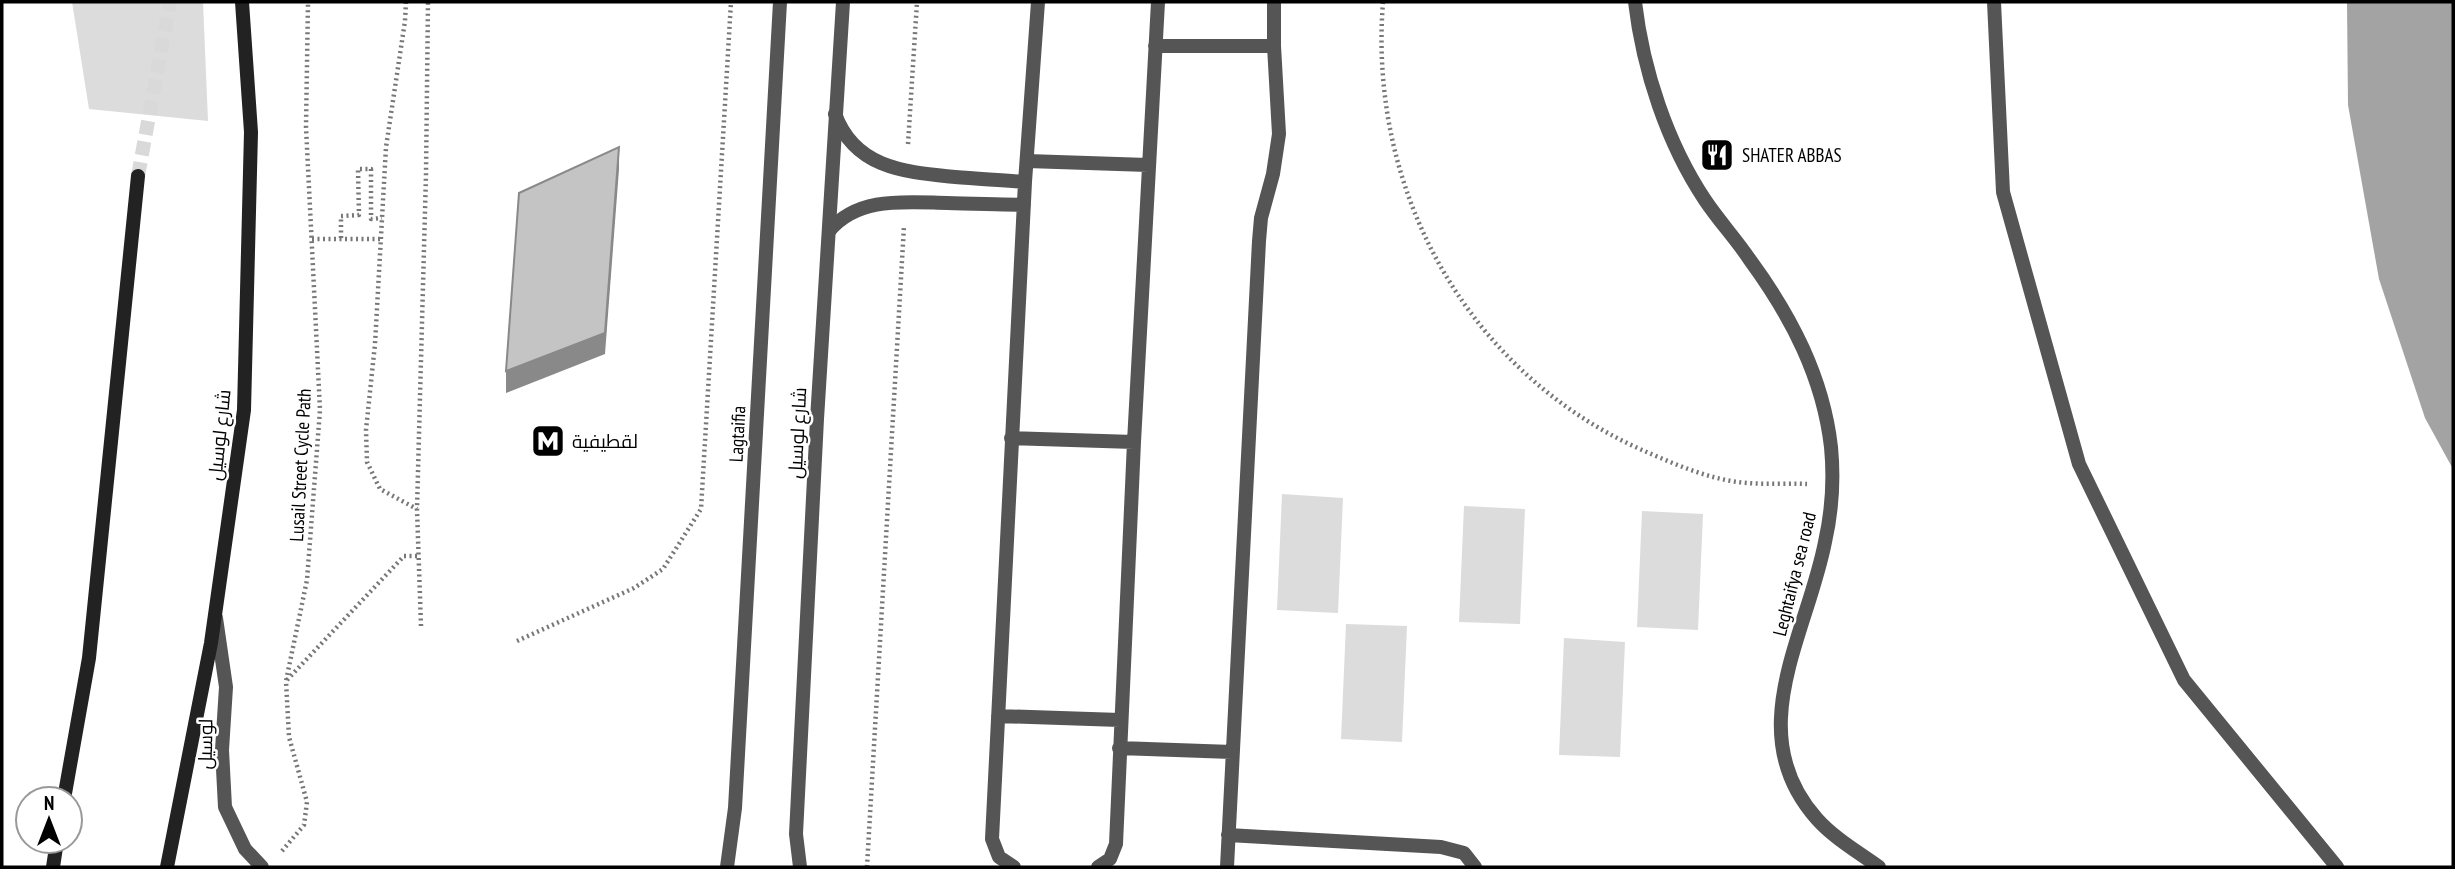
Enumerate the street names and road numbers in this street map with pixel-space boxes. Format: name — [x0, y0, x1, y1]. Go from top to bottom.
street label: شارع لوسيل — [783, 387, 813, 479]
street label: شارع لوسيل — [202, 388, 238, 482]
street label: Lusail Street Cycle Path — [284, 388, 316, 542]
street label: Lagtaifia — [724, 405, 750, 463]
street label: Leghtaifya sea road — [1767, 509, 1821, 639]
street label: لوسيل — [193, 718, 217, 770]

